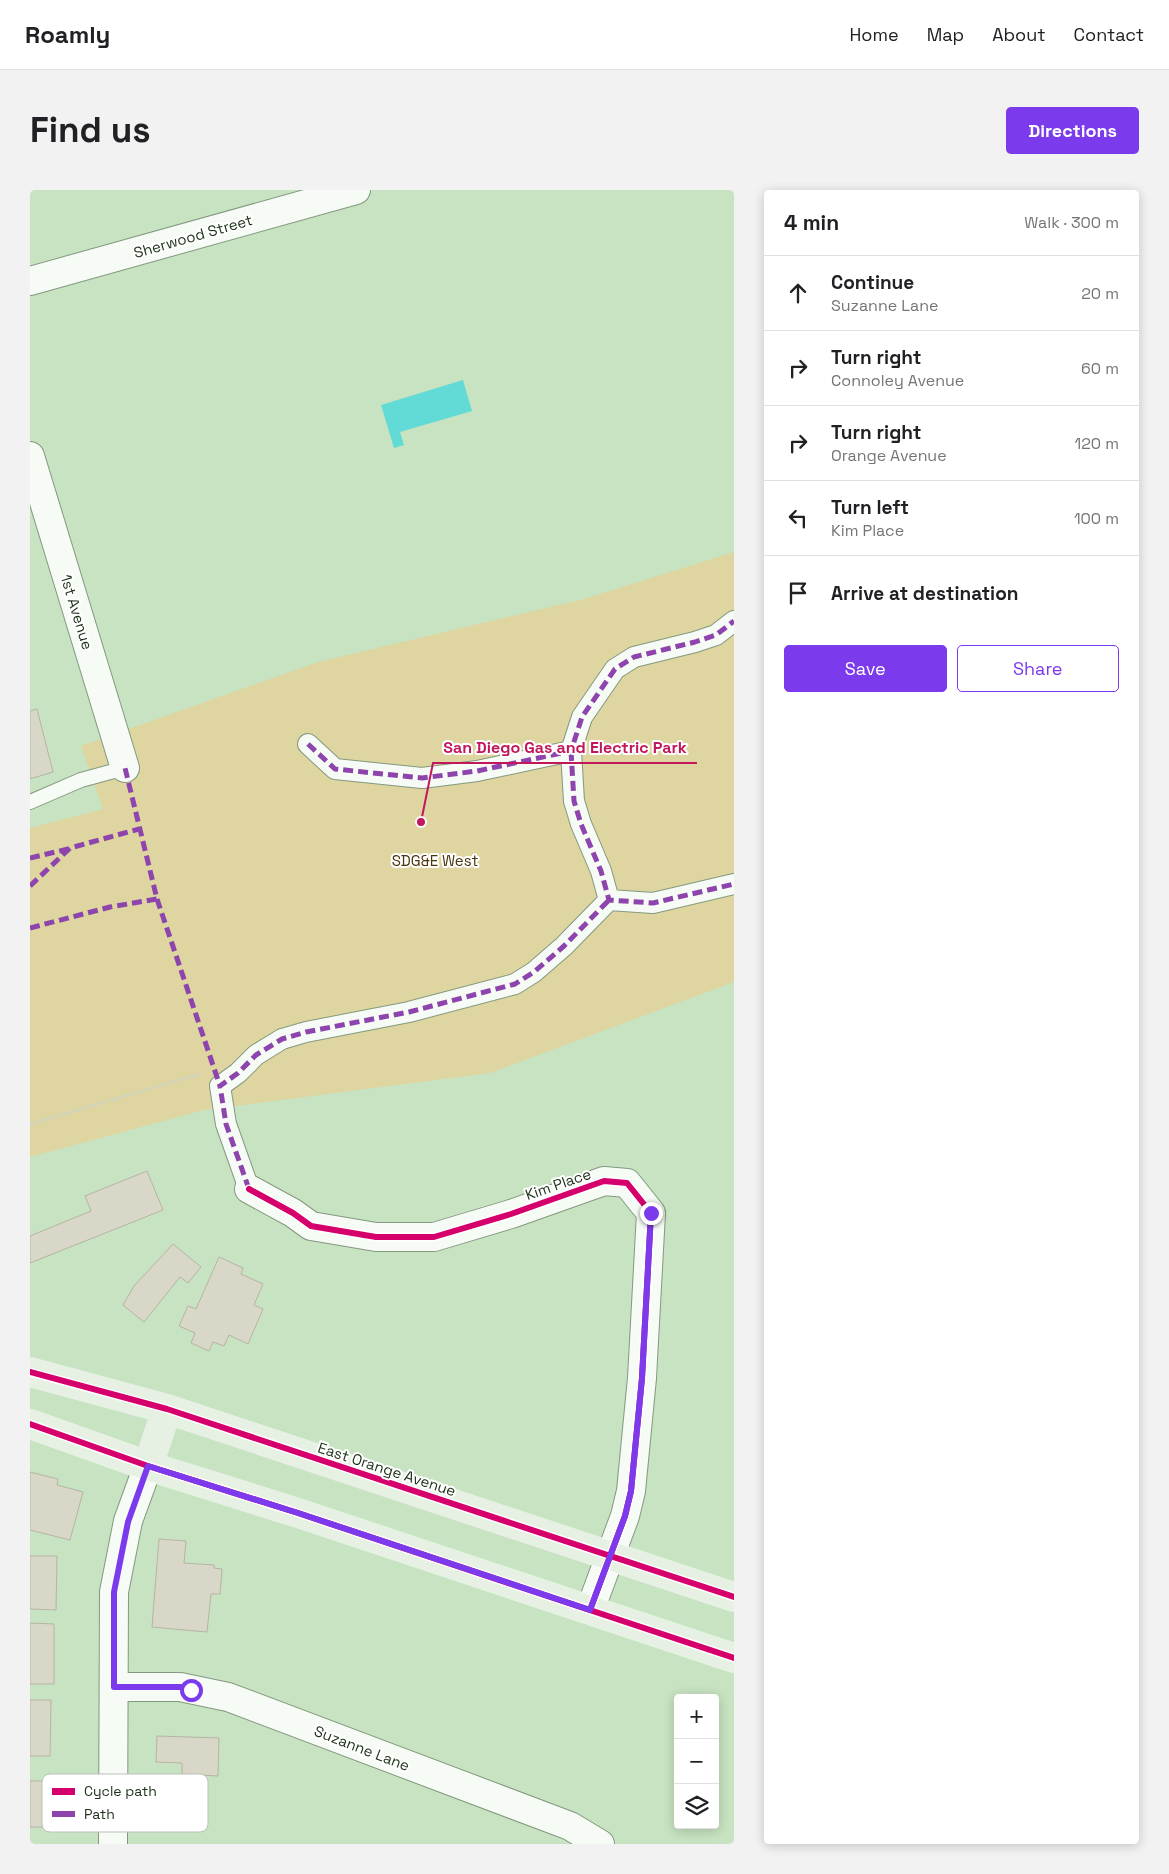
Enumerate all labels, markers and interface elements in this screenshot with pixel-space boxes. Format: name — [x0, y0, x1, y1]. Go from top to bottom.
text: Roamly — [25, 19, 110, 50]
text: Home — [850, 23, 899, 46]
text: Map — [927, 23, 964, 46]
text: About — [992, 23, 1046, 46]
text: Contact — [1074, 23, 1144, 46]
button: Directions — [1006, 107, 1139, 154]
text: Find us — [30, 108, 151, 152]
text: 4 min — [784, 209, 839, 236]
street label: Sherwood Street — [131, 210, 255, 262]
text: Walk · 300 m — [1024, 212, 1119, 233]
text: Continue — [831, 270, 914, 295]
icon: ahead — [784, 279, 812, 307]
text: 20 m — [1081, 283, 1119, 304]
text: Suzanne Lane — [831, 295, 939, 316]
text: Turn right — [831, 345, 921, 370]
icon: right — [784, 354, 812, 382]
text: 60 m — [1081, 358, 1119, 379]
text: Connoley Avenue — [831, 370, 964, 391]
text: Turn right — [831, 420, 921, 445]
icon: right — [784, 429, 812, 457]
text: 120 m — [1075, 433, 1119, 454]
text: Orange Avenue — [831, 445, 947, 466]
text: Turn left — [831, 495, 909, 520]
icon: left — [784, 504, 812, 532]
text: 100 m — [1074, 508, 1119, 529]
text: Kim Place — [831, 520, 904, 541]
street label: 1st Avenue — [57, 572, 97, 652]
icon: arrive — [784, 579, 812, 607]
text: Arrive at destination — [831, 581, 1019, 606]
button: Save — [784, 645, 947, 692]
button: Share — [957, 645, 1119, 692]
callout: San Diego Gas and Electric Park — [433, 732, 697, 763]
text: San Diego Gas and Electric Park — [443, 737, 687, 758]
park label: SDG&E West — [392, 851, 478, 870]
street label: Kim Place — [523, 1164, 594, 1204]
route end — [640, 1202, 663, 1225]
street label: East Orange Avenue — [316, 1438, 458, 1500]
route start — [180, 1679, 203, 1702]
map controls — [674, 1694, 719, 1829]
button: + — [674, 1694, 719, 1739]
street label: Suzanne Lane — [312, 1721, 413, 1775]
button: − — [674, 1739, 719, 1784]
legend — [42, 1774, 208, 1832]
text: Cycle path — [84, 1782, 157, 1800]
button: layers — [674, 1784, 719, 1829]
text: Path — [84, 1805, 115, 1823]

